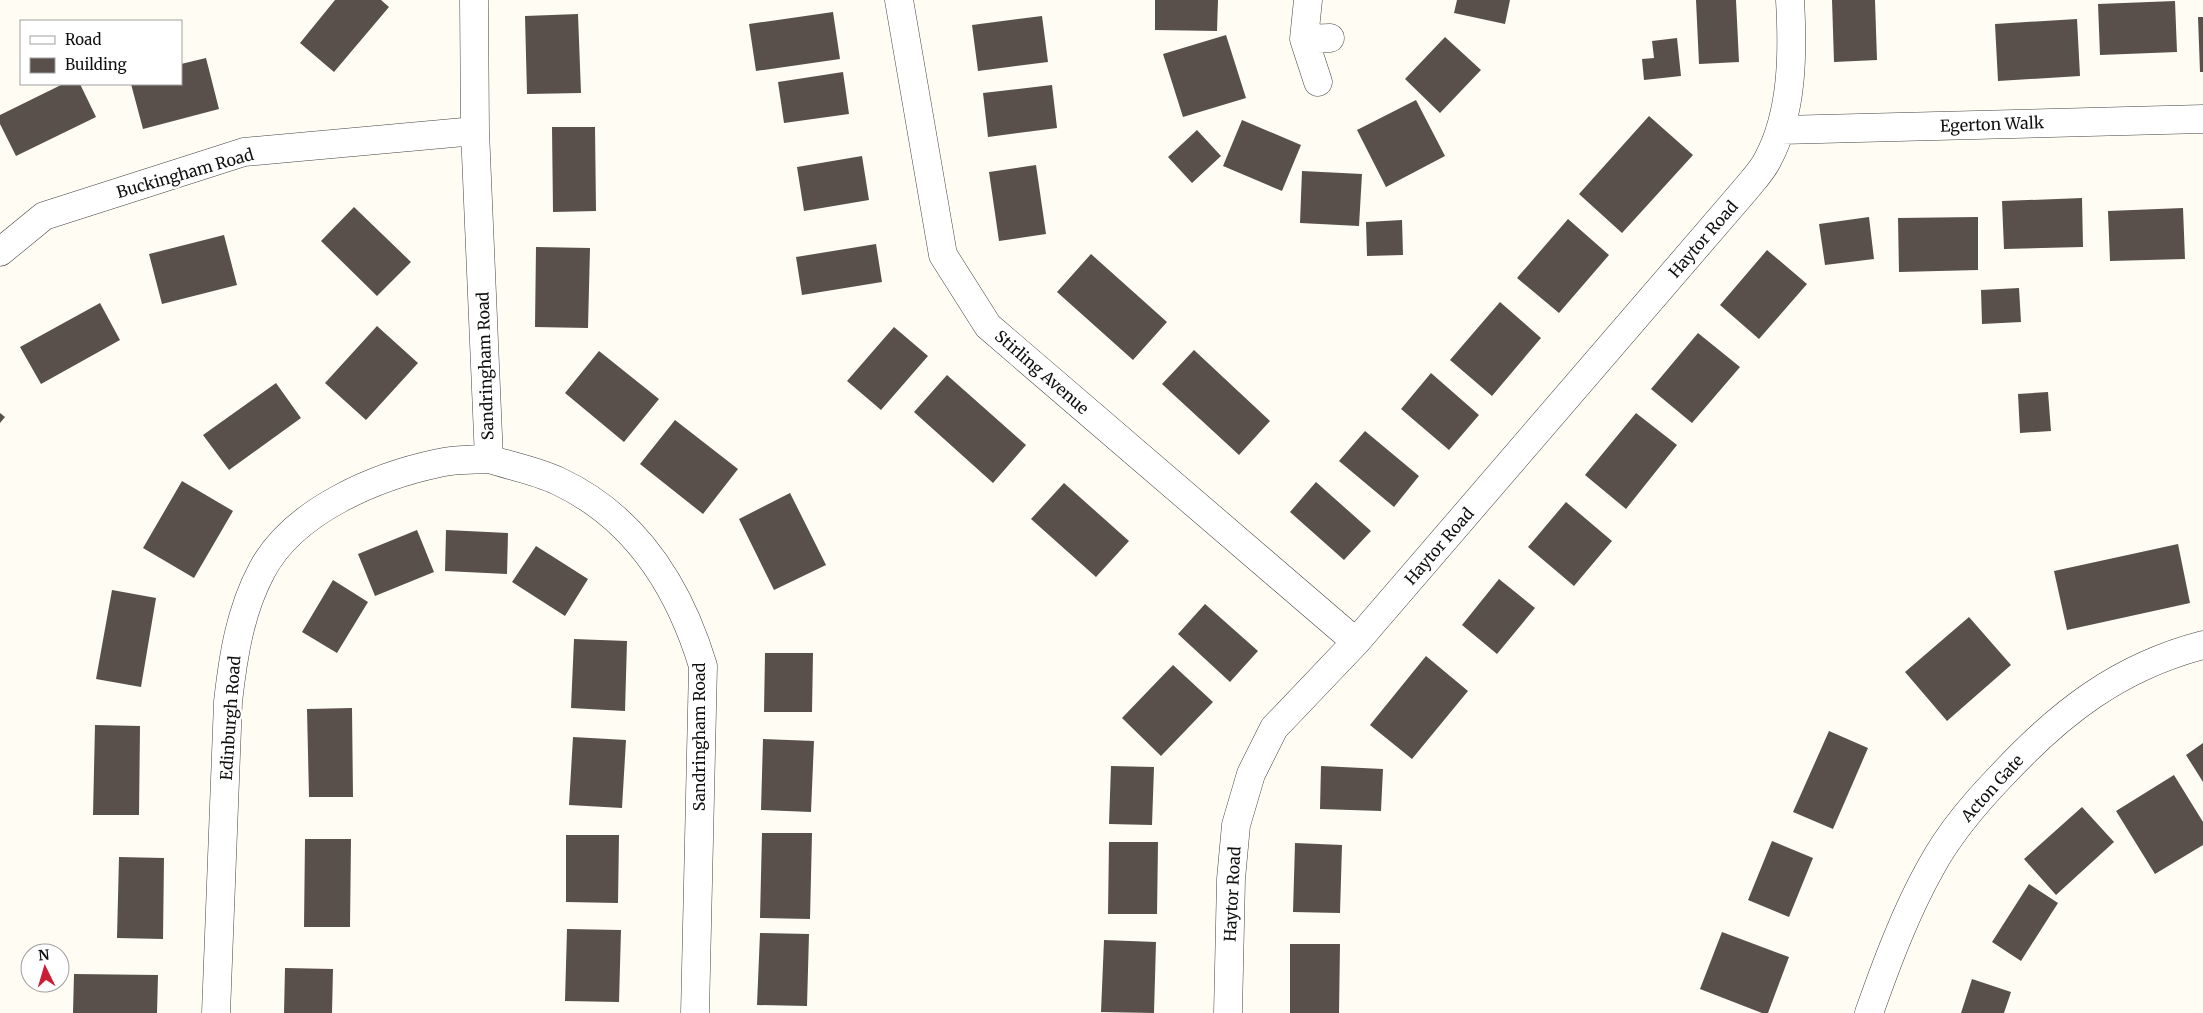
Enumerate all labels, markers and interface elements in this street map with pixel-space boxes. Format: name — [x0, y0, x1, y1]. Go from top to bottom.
legend — [20, 20, 182, 85]
text: Road — [65, 30, 101, 49]
text: Building — [65, 55, 127, 74]
street label: Egerton Walk — [1940, 112, 2045, 136]
street label: Buckingham Road — [114, 144, 256, 202]
street label: Haytor Road — [1664, 196, 1742, 282]
street label: Sandringham Road — [472, 291, 498, 441]
street label: Stirling Avenue — [991, 326, 1093, 418]
street label: Haytor Road — [1400, 503, 1478, 589]
street label: Edinburgh Road — [216, 655, 244, 781]
street label: Sandringham Road — [689, 662, 709, 811]
street label: Acton Gate — [1956, 750, 2027, 826]
street label: Haytor Road — [1220, 845, 1245, 942]
north arrow — [20, 943, 70, 993]
text: N — [38, 946, 50, 964]

